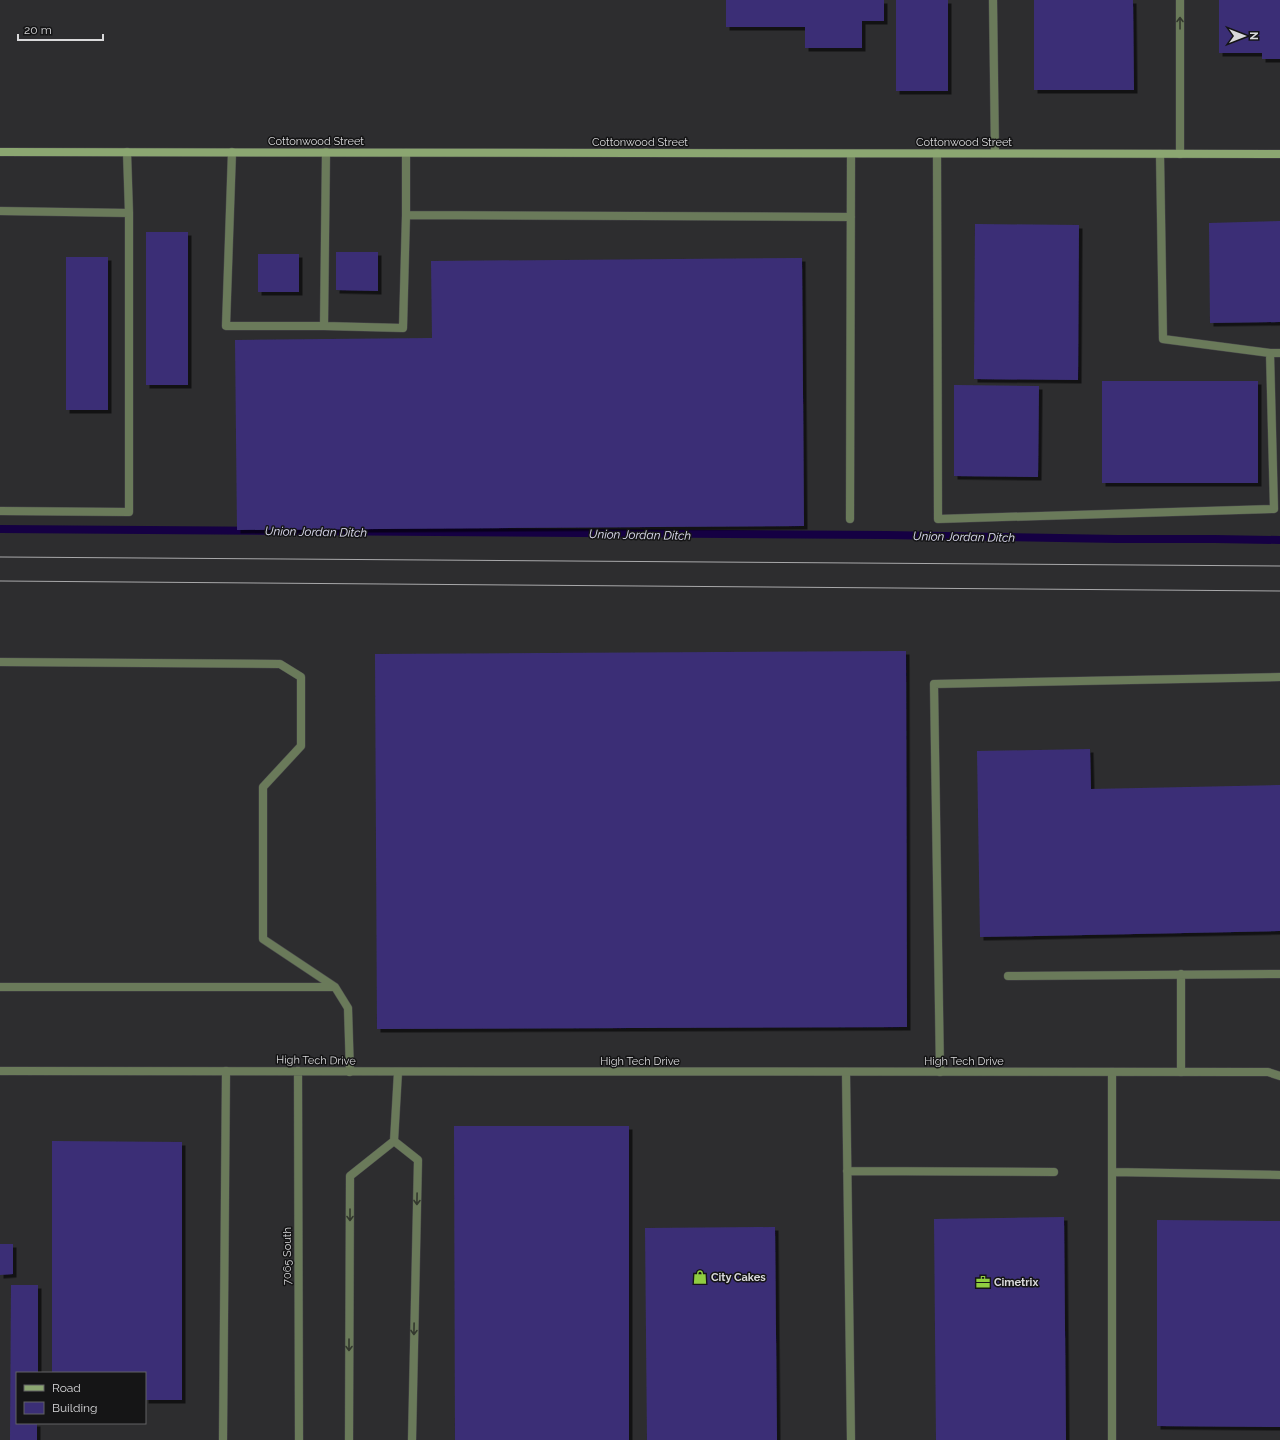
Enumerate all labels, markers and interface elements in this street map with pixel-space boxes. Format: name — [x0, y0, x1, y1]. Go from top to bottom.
scale bar — [18, 16, 103, 42]
north arrow — [1224, 16, 1264, 56]
one-way arrow — [1176, 17, 1184, 30]
text: 20 m — [24, 23, 52, 37]
text: N — [1247, 32, 1260, 40]
street label: Cottonwood Street — [268, 135, 364, 148]
street label: Cottonwood Street — [592, 136, 688, 149]
street label: Cottonwood Street — [916, 136, 1012, 149]
water label: Union Jordan Ditch — [265, 524, 367, 540]
water label: Union Jordan Ditch — [589, 527, 691, 543]
water label: Union Jordan Ditch — [913, 529, 1015, 545]
street label: High Tech Drive — [276, 1053, 356, 1068]
street label: High Tech Drive — [600, 1055, 680, 1068]
street label: High Tech Drive — [924, 1055, 1004, 1068]
one-way arrow — [413, 1192, 421, 1205]
one-way arrow — [346, 1208, 354, 1221]
street label: 7065 South — [281, 1227, 294, 1285]
shop icon: City Cakes — [692, 1269, 708, 1285]
place label: City Cakes — [711, 1271, 766, 1284]
office icon: Cimetrix — [975, 1274, 991, 1290]
place label: Cimetrix — [994, 1276, 1038, 1289]
one-way arrow — [411, 1322, 418, 1335]
one-way arrow — [345, 1338, 353, 1351]
legend — [16, 1372, 146, 1424]
text: Road — [52, 1381, 81, 1395]
text: Building — [52, 1401, 98, 1415]

